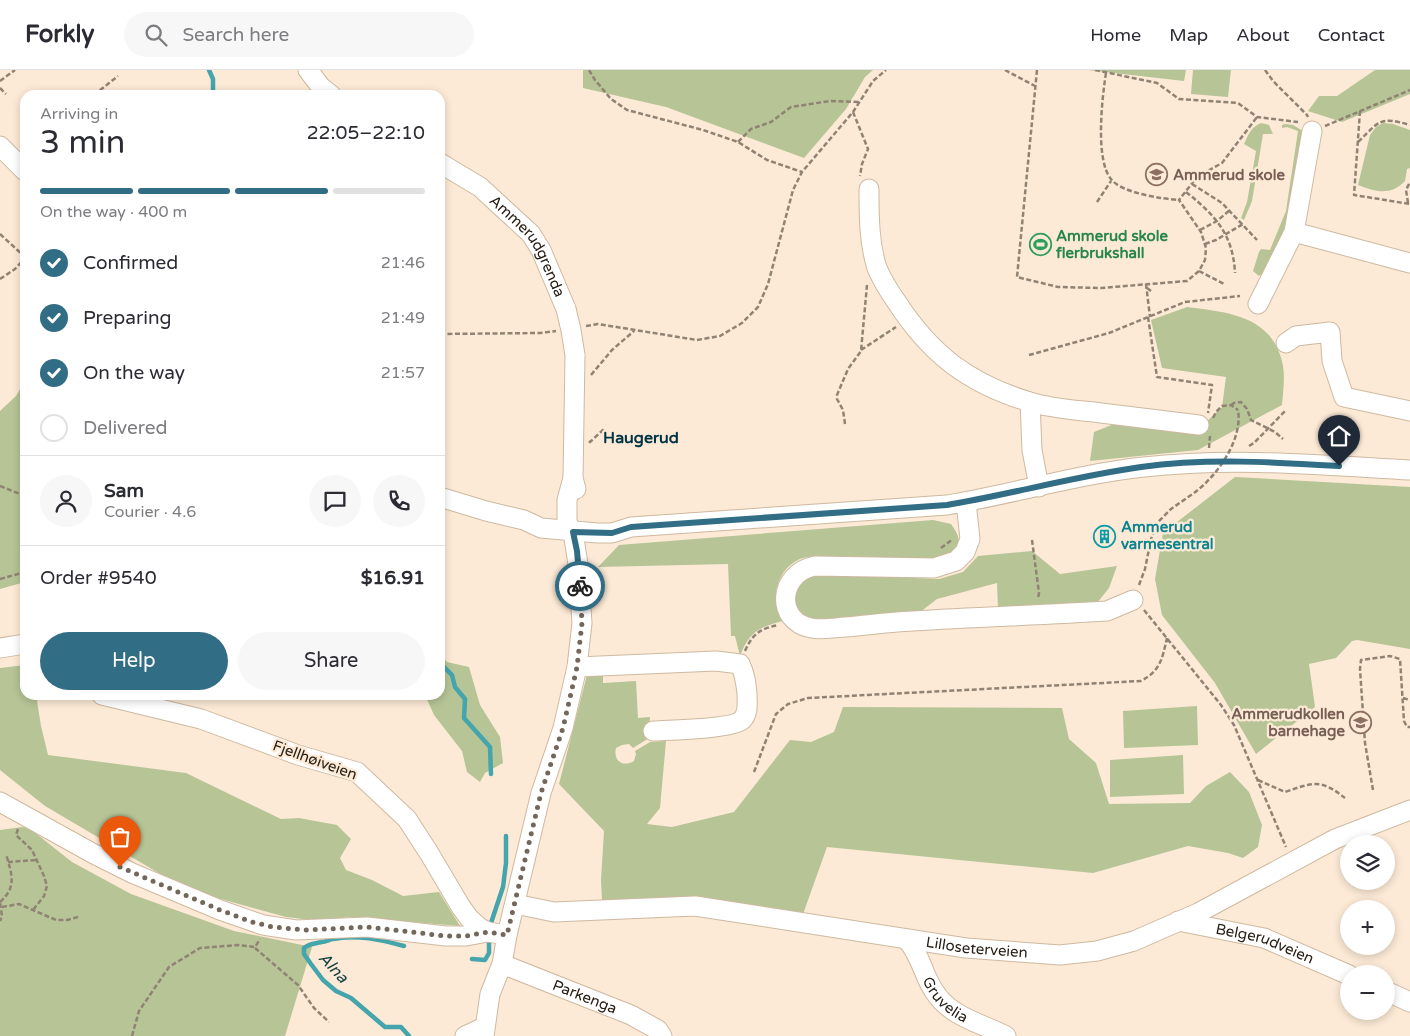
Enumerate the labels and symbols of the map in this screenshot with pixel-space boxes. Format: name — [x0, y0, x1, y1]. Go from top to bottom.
school or university icon: Ammerud skole — [1145, 163, 1169, 187]
place label: Ammerud skole — [1173, 166, 1285, 184]
street label: Ammerudgrenda — [486, 191, 569, 300]
place label: Ammerud skole flerbrukshall — [1055, 227, 1168, 262]
sports icon: Ammerud skole flerbrukshall — [1028, 233, 1052, 257]
pin — [1318, 415, 1360, 466]
district label: Haugerud — [603, 428, 679, 448]
place label: Ammerud varmesentral — [1121, 518, 1214, 553]
building icon: Ammerud varmesentral — [1093, 524, 1117, 548]
courier — [555, 561, 605, 611]
place label: Ammerudkollen barnehage — [1231, 705, 1345, 741]
school or university icon: Ammerudkollen barnehage — [1349, 711, 1373, 735]
street label: Fjellhøiveien — [270, 736, 360, 784]
pin — [99, 816, 141, 867]
street label: Belgerudveien — [1214, 920, 1317, 968]
street label: Lilloseterveien — [925, 933, 1029, 962]
water label: Alna — [314, 948, 353, 988]
street label: Gruvelia — [919, 974, 971, 1026]
street label: Parkenga — [550, 976, 619, 1017]

